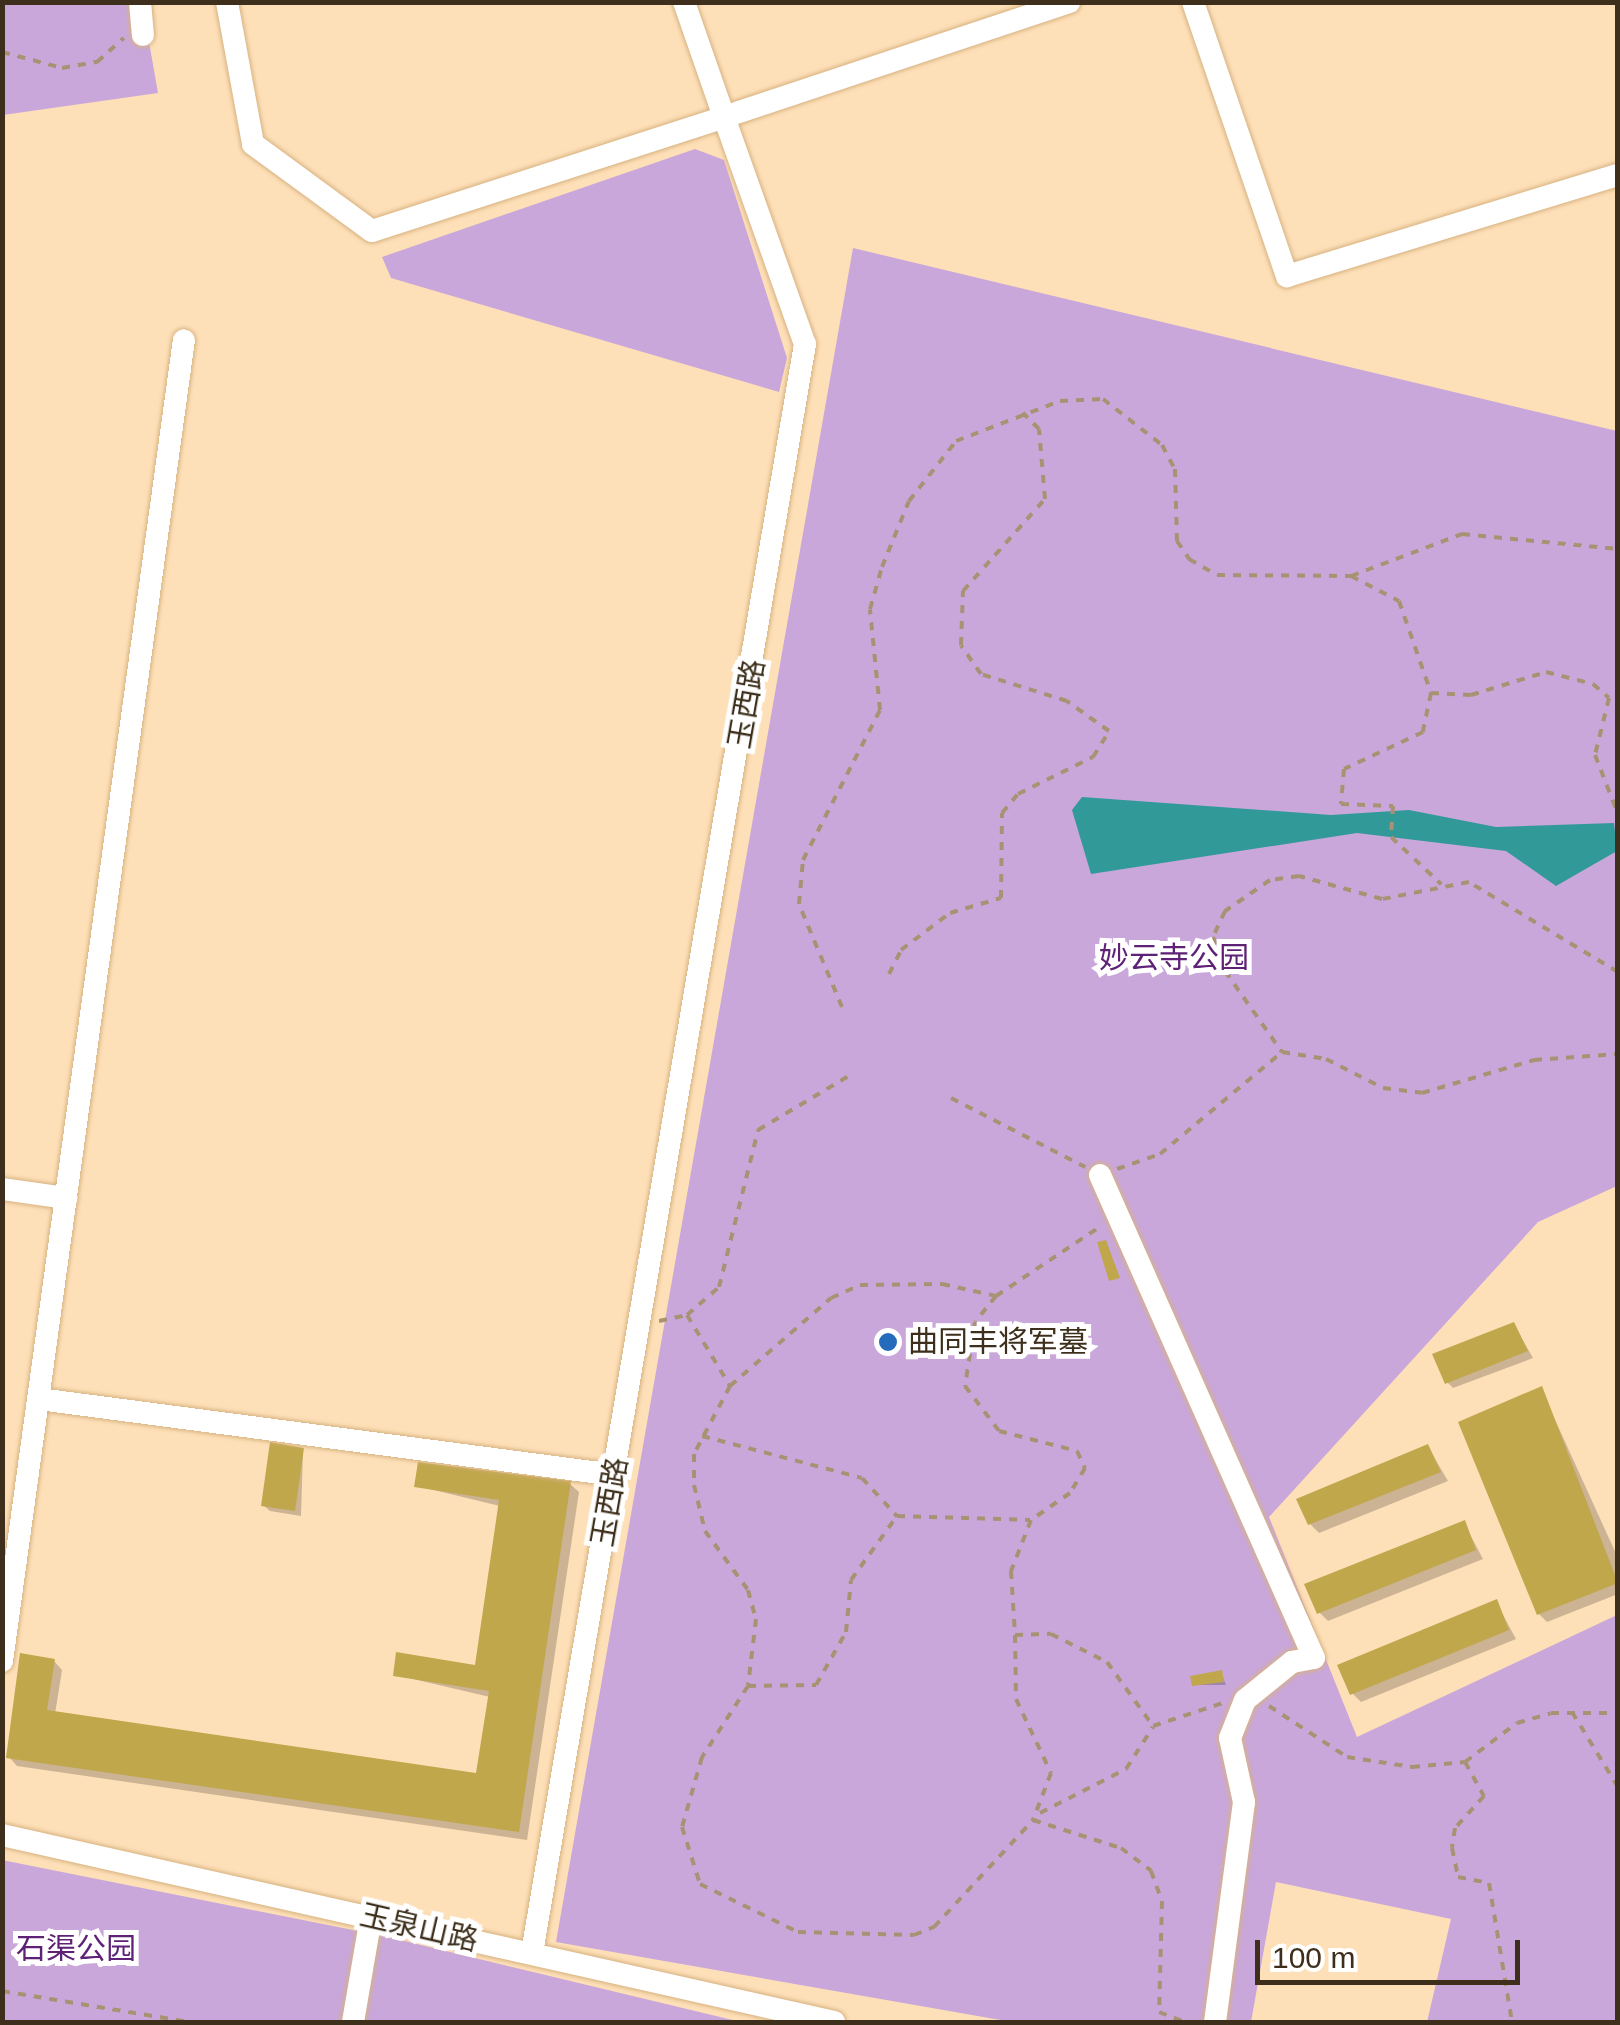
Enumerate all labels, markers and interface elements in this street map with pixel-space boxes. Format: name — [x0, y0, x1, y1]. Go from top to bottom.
street label: 玉西路 — [721, 657, 773, 751]
park label: 妙云寺公园 — [1099, 940, 1249, 976]
place label: 曲同丰将军墓 — [908, 1324, 1088, 1360]
marker: 曲同丰将军墓 — [877, 1331, 899, 1353]
street label: 玉西路 — [584, 1455, 636, 1549]
street label: 玉泉山路 — [356, 1897, 482, 1959]
scale bar — [1260, 1920, 1525, 1982]
park label: 石渠公园 — [16, 1931, 136, 1967]
text: 100 m — [1272, 1941, 1355, 1974]

